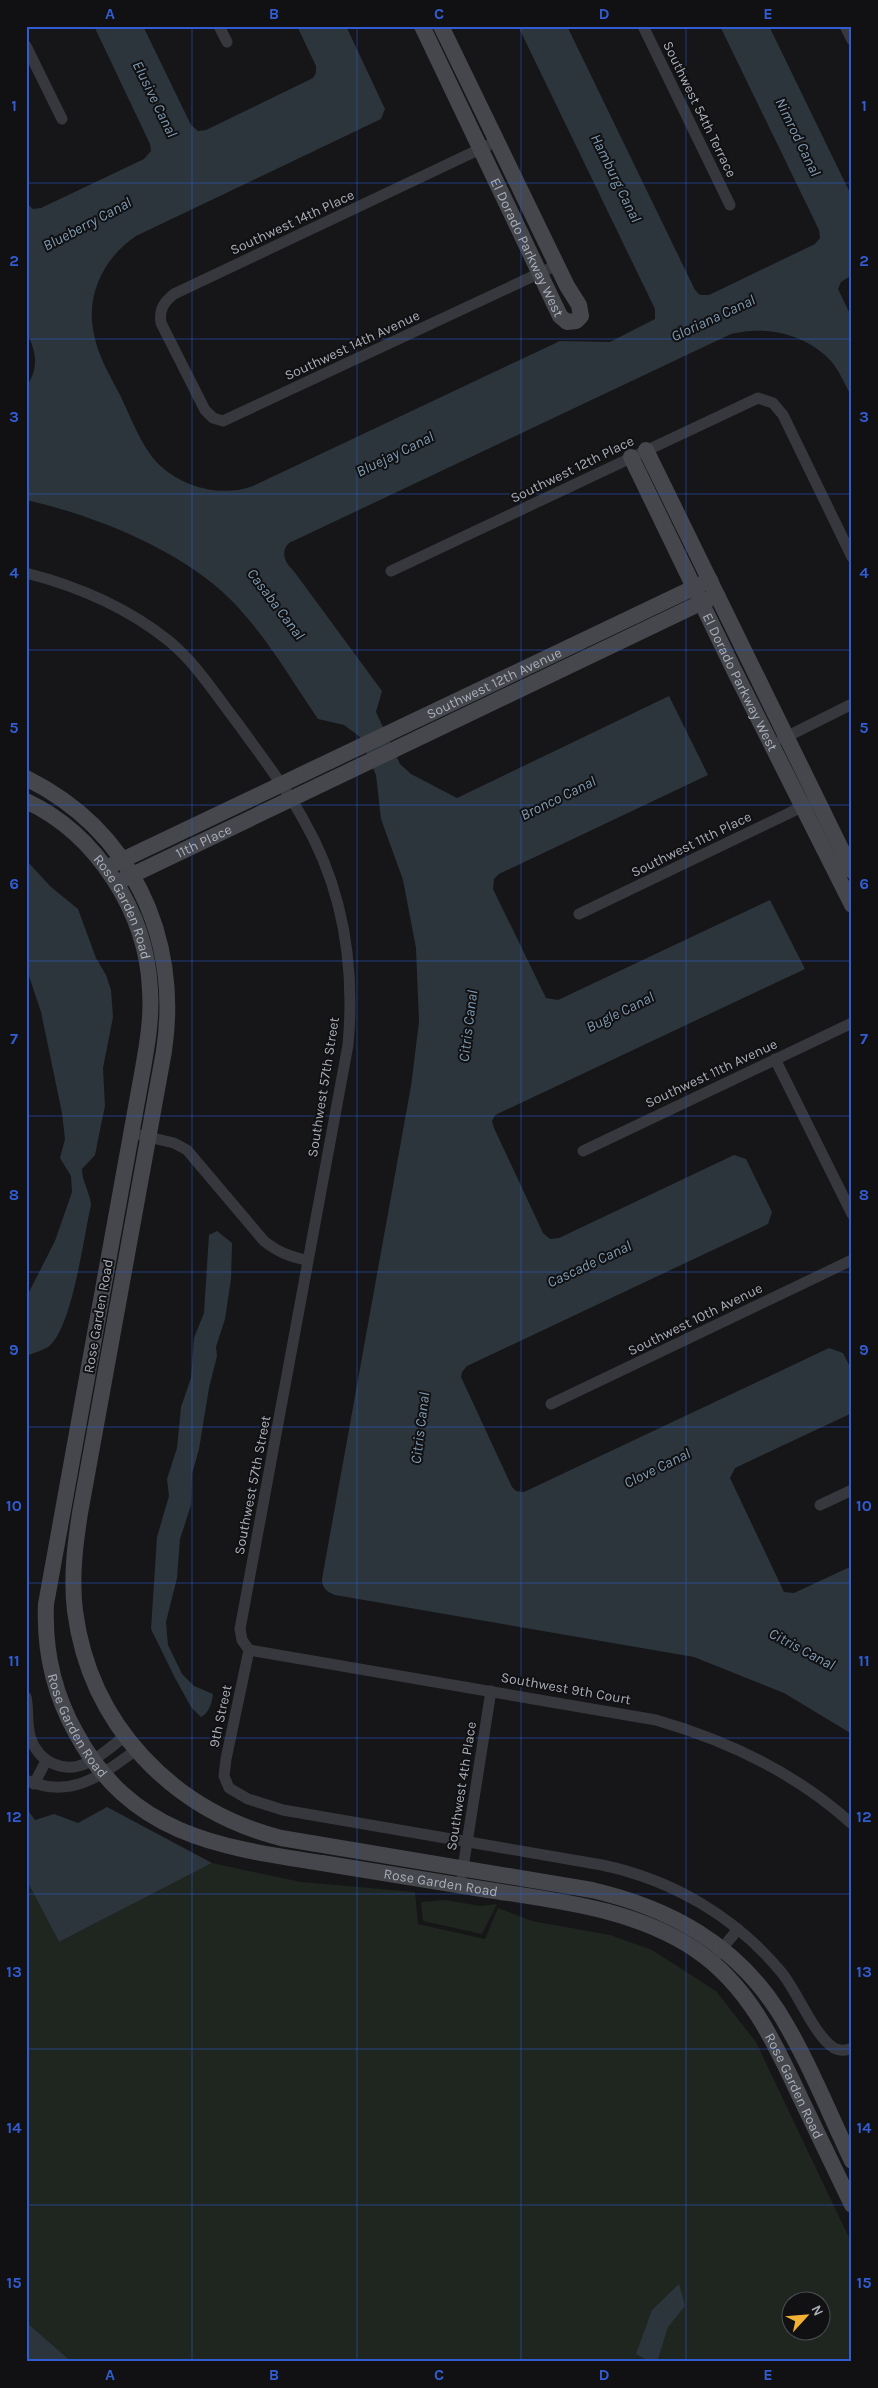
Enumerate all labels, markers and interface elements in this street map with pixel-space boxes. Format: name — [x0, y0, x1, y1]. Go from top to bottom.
text: A — [105, 4, 115, 23]
text: B — [269, 4, 279, 23]
text: C — [434, 4, 444, 23]
text: D — [599, 4, 610, 23]
text: E — [763, 4, 773, 23]
street label: Southwest 54th Terrace — [659, 38, 740, 180]
water label: Elusive Canal — [129, 58, 181, 140]
water label: Nimrod Canal — [771, 95, 825, 179]
text: 1 — [11, 96, 17, 115]
text: 1 — [861, 96, 867, 115]
water label: Hamburg Canal — [587, 131, 645, 225]
street label: El Dorado Parkway West — [486, 175, 567, 320]
street label: Southwest 14th Place — [228, 186, 357, 259]
water label: Blueberry Canal — [40, 193, 134, 255]
text: 2 — [9, 251, 19, 270]
text: 2 — [859, 251, 869, 270]
water label: Gloriana Canal — [668, 291, 758, 345]
street label: Southwest 14th Avenue — [282, 307, 422, 384]
text: 3 — [9, 407, 19, 426]
text: 3 — [859, 407, 869, 426]
water label: Bluejay Canal — [353, 427, 437, 481]
street label: Southwest 12th Place — [508, 432, 637, 507]
text: 4 — [9, 563, 19, 582]
text: 4 — [859, 563, 869, 582]
water label: Casaba Canal — [243, 565, 309, 643]
street label: El Dorado Parkway West — [699, 610, 781, 754]
street label: Southwest 12th Avenue — [424, 644, 565, 723]
text: 5 — [9, 718, 19, 737]
text: 5 — [859, 718, 869, 737]
water label: Bronco Canal — [517, 772, 599, 824]
street label: Southwest 11th Place — [628, 808, 754, 881]
street label: 11th Place — [173, 821, 234, 862]
street label: Rose Garden Road — [90, 851, 154, 961]
text: 6 — [9, 874, 19, 893]
text: 6 — [859, 874, 869, 893]
water label: Bugle Canal — [583, 988, 657, 1036]
water label: Citris Canal — [455, 989, 481, 1063]
street label: Southwest 57th Street — [304, 1016, 343, 1158]
text: 7 — [10, 1029, 18, 1048]
text: 7 — [860, 1029, 868, 1048]
street label: Southwest 11th Avenue — [642, 1035, 780, 1112]
text: 8 — [9, 1185, 19, 1204]
text: 8 — [859, 1185, 869, 1204]
water label: Cascade Canal — [544, 1237, 634, 1291]
street label: Rose Garden Road — [80, 1258, 117, 1374]
street label: Southwest 10th Avenue — [625, 1279, 765, 1359]
text: 9 — [9, 1340, 19, 1359]
text: 9 — [859, 1340, 869, 1359]
water label: Citris Canal — [407, 1391, 433, 1465]
street label: Southwest 57th Street — [231, 1414, 274, 1556]
water label: Clove Canal — [621, 1444, 693, 1492]
text: 10 — [6, 1496, 22, 1515]
text: 10 — [856, 1496, 872, 1515]
water label: Citris Canal — [766, 1624, 838, 1674]
text: 11 — [8, 1651, 20, 1670]
text: 11 — [858, 1651, 870, 1670]
street label: Southwest 9th Court — [500, 1669, 632, 1708]
street label: Rose Garden Road — [44, 1672, 111, 1781]
street label: 9th Street — [206, 1683, 235, 1749]
street label: Southwest 4th Place — [443, 1720, 480, 1852]
text: 12 — [6, 1807, 22, 1826]
text: 12 — [856, 1807, 872, 1826]
street label: Rose Garden Road — [382, 1865, 499, 1900]
text: 13 — [6, 1962, 22, 1981]
text: 13 — [856, 1962, 872, 1981]
street label: Rose Garden Road — [761, 2030, 827, 2142]
text: 14 — [6, 2118, 22, 2137]
text: 14 — [856, 2118, 872, 2137]
text: 15 — [6, 2273, 22, 2292]
text: 15 — [856, 2273, 872, 2292]
north arrow — [780, 2290, 830, 2340]
text: N — [807, 2302, 827, 2319]
text: A — [105, 2365, 115, 2384]
text: B — [269, 2365, 279, 2384]
text: C — [434, 2365, 444, 2384]
text: D — [599, 2365, 610, 2384]
text: E — [763, 2365, 773, 2384]

